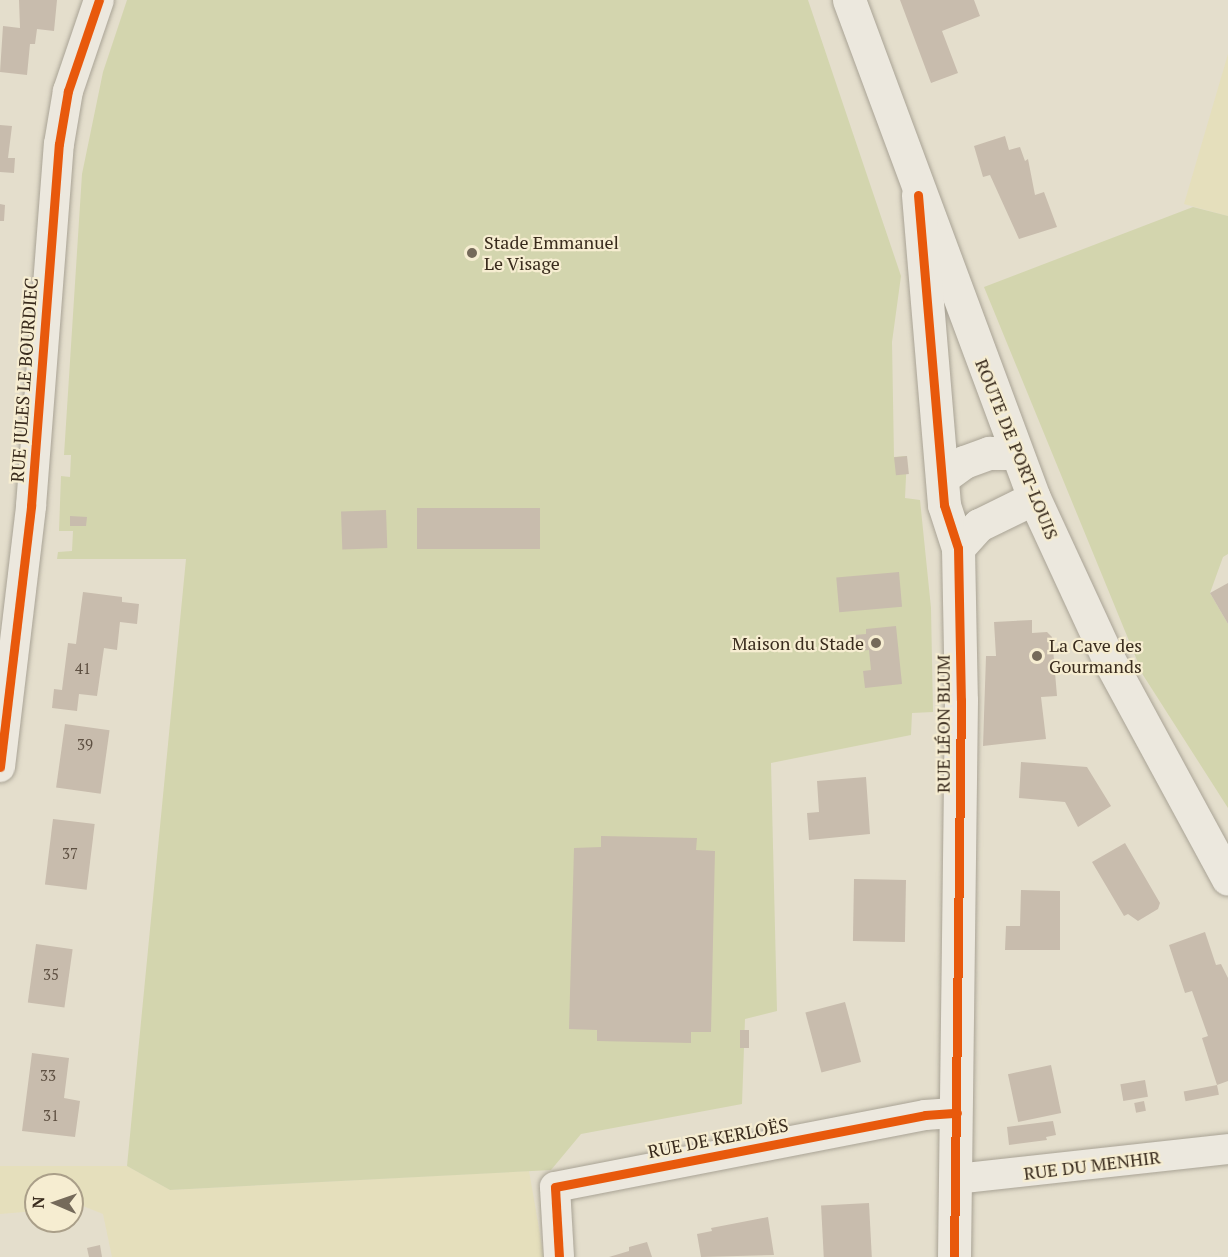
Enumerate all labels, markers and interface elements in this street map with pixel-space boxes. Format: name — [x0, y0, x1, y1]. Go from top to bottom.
place label: Stade Emmanuel Le Visage — [484, 232, 619, 274]
marker: Stade Emmanuel Le Visage — [465, 246, 479, 260]
street label: RUE JULES LE BOURDIEC — [6, 277, 42, 483]
street label: ROUTE DE PORT-LOUIS — [971, 356, 1063, 542]
place label: Maison du Stade — [732, 632, 864, 654]
place label: La Cave des Gourmands — [1049, 635, 1142, 678]
marker: Maison du Stade — [869, 636, 883, 650]
marker: La Cave des Gourmands — [1030, 649, 1044, 663]
street label: RUE LÉON BLUM — [932, 655, 954, 793]
house number: 41 — [75, 660, 91, 678]
house number: 39 — [77, 736, 93, 754]
house number: 37 — [62, 845, 78, 863]
house number: 35 — [43, 966, 59, 984]
house number: 33 — [40, 1067, 56, 1085]
house number: 31 — [43, 1107, 59, 1125]
street label: RUE DE KERLOËS — [646, 1114, 790, 1162]
street label: RUE DU MENHIR — [1022, 1146, 1162, 1184]
north arrow — [24, 1173, 84, 1233]
text: N — [27, 1196, 49, 1209]

